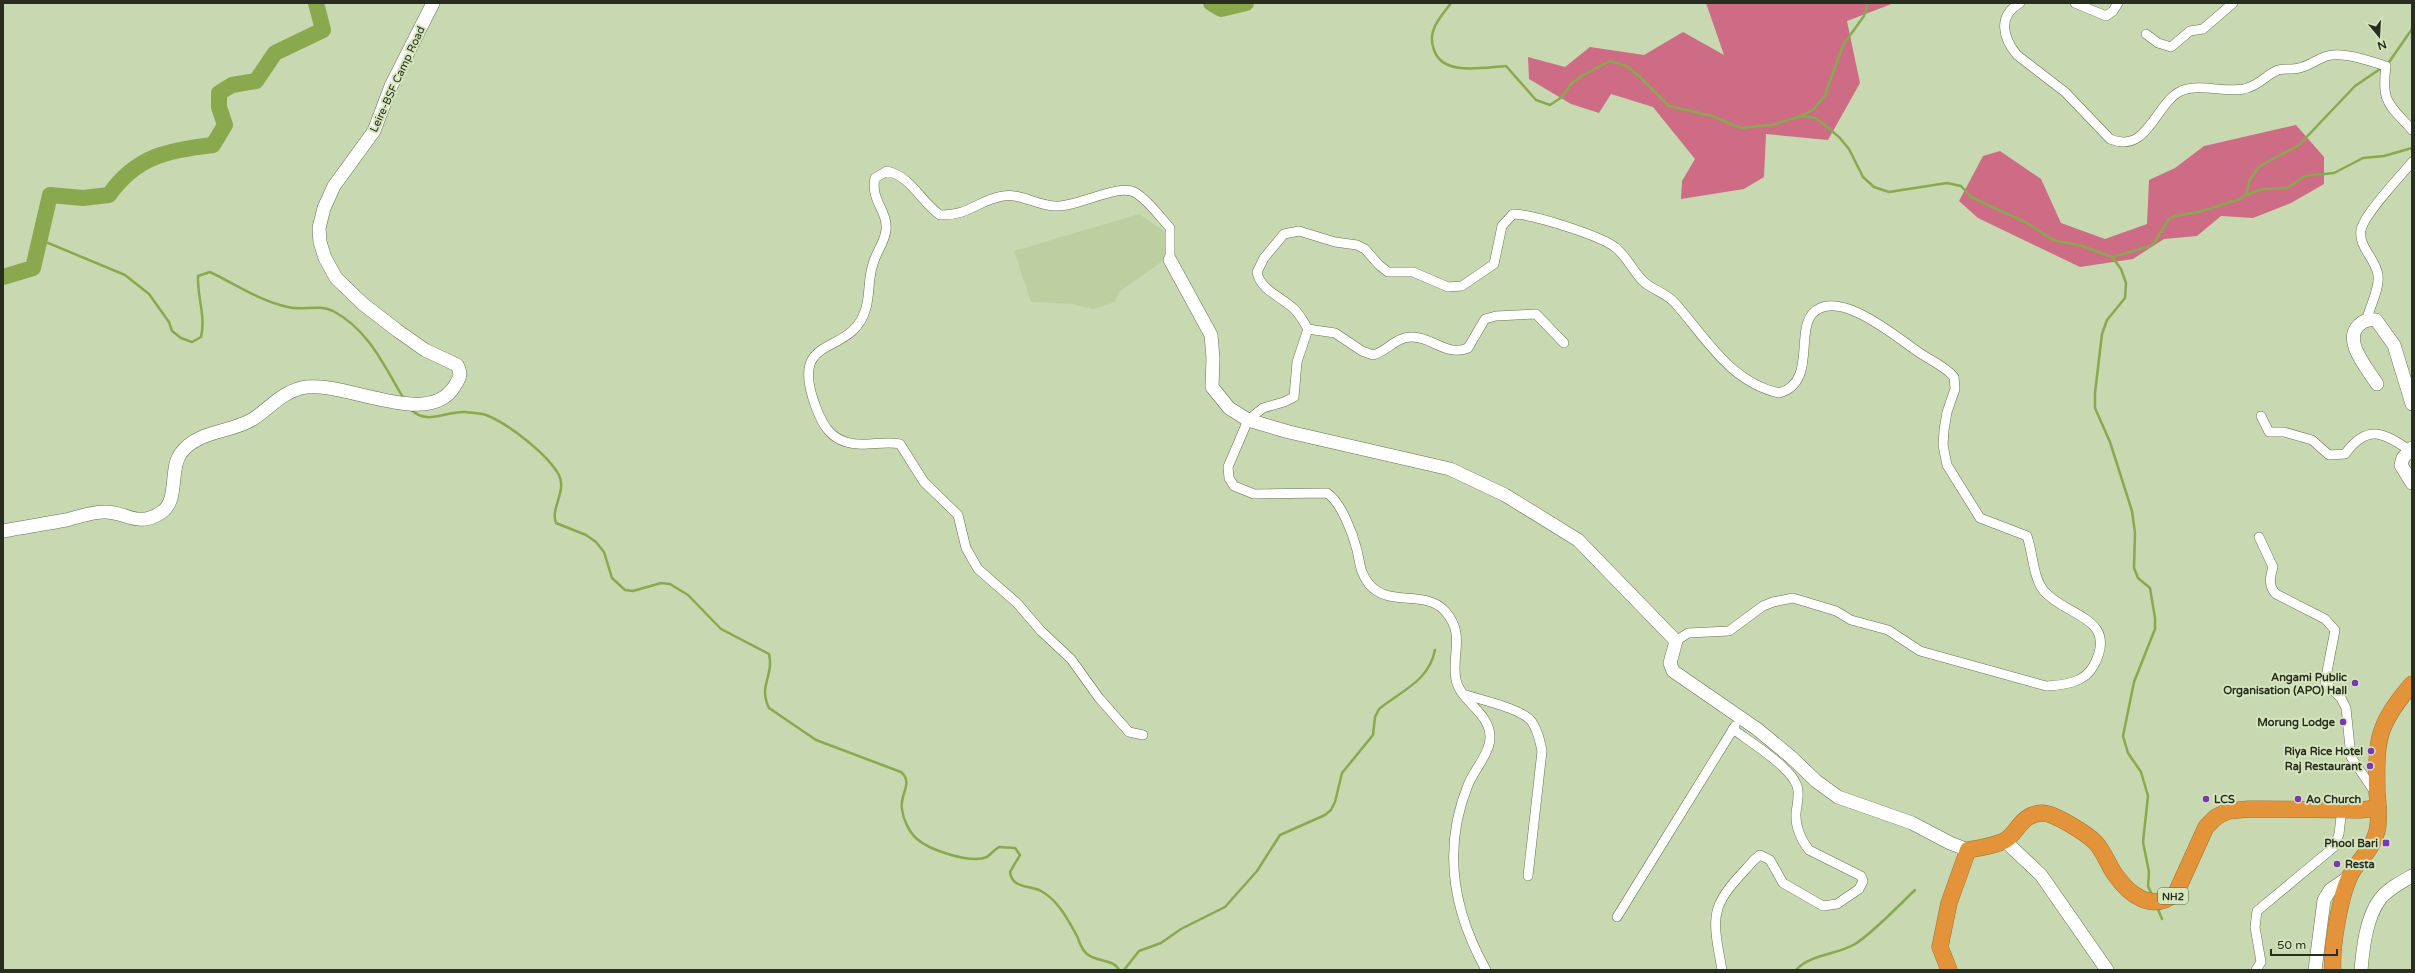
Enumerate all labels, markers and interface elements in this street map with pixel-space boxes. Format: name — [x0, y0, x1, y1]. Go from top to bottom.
north arrow — [2359, 16, 2399, 56]
street label: Leire-BSF Camp Road — [367, 24, 428, 134]
text: N — [2376, 37, 2388, 53]
place label: Angami Public Organisation (APO) Hall — [2223, 671, 2347, 698]
marker: Angami Public Organisation (APO) Hall — [2350, 678, 2360, 688]
place label: Morung Lodge — [2257, 716, 2336, 730]
marker: Morung Lodge — [2338, 717, 2348, 727]
place label: Riya Rice Hotel — [2284, 745, 2363, 759]
marker: Riya Rice Hotel — [2366, 746, 2376, 756]
place label: Raj Restaurant — [2285, 760, 2363, 774]
marker: Raj Restaurant — [2365, 761, 2375, 771]
place label: LCS — [2214, 793, 2235, 806]
place label: Ao Church — [2306, 793, 2362, 806]
marker: LCS — [2201, 794, 2211, 804]
marker: Ao Church — [2293, 794, 2303, 804]
place label: Phool Bari — [2324, 837, 2378, 850]
marker: Phool Bari — [2381, 838, 2391, 848]
place label: Resta — [2345, 858, 2375, 871]
marker: Resta — [2332, 859, 2342, 869]
road number: NH2 — [2158, 888, 2188, 904]
scale bar — [2271, 931, 2337, 957]
text: 50 m — [2277, 938, 2306, 952]

